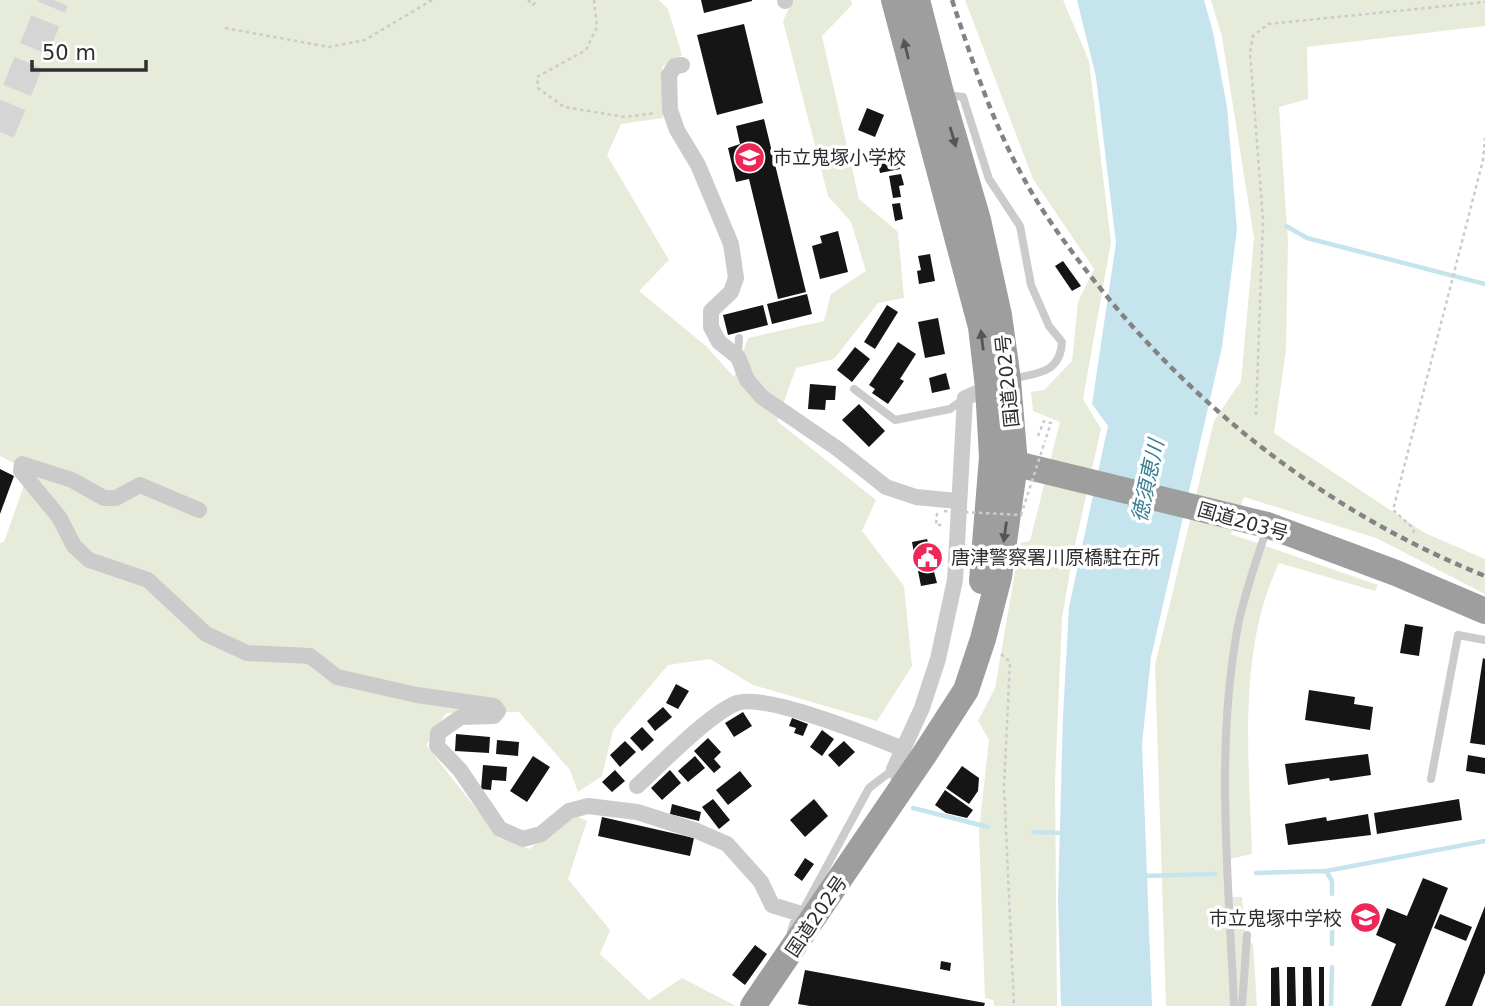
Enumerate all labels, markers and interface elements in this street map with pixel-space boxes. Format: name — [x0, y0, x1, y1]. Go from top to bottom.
scale bar — [32, 28, 145, 72]
one-way arrow — [900, 38, 911, 60]
text: 50 m — [42, 41, 96, 65]
one-way arrow — [949, 127, 959, 148]
school or university icon: 市立鬼塚小学校 — [733, 140, 767, 174]
place label: 市立鬼塚小学校 — [773, 146, 906, 168]
one-way arrow — [977, 329, 988, 351]
street label: 国道202号 — [991, 333, 1023, 429]
water label: 徳須恵川 — [1128, 435, 1169, 525]
street label: 国道203号 — [1195, 498, 1291, 544]
one-way arrow — [999, 521, 1010, 543]
public building icon: 唐津警察署川原橋駐在所 — [911, 540, 945, 574]
place label: 唐津警察署川原橋駐在所 — [951, 546, 1160, 568]
street label: 国道202号 — [781, 871, 851, 961]
school or university icon: 市立鬼塚中学校 — [1348, 901, 1382, 935]
place label: 市立鬼塚中学校 — [1209, 907, 1342, 929]

